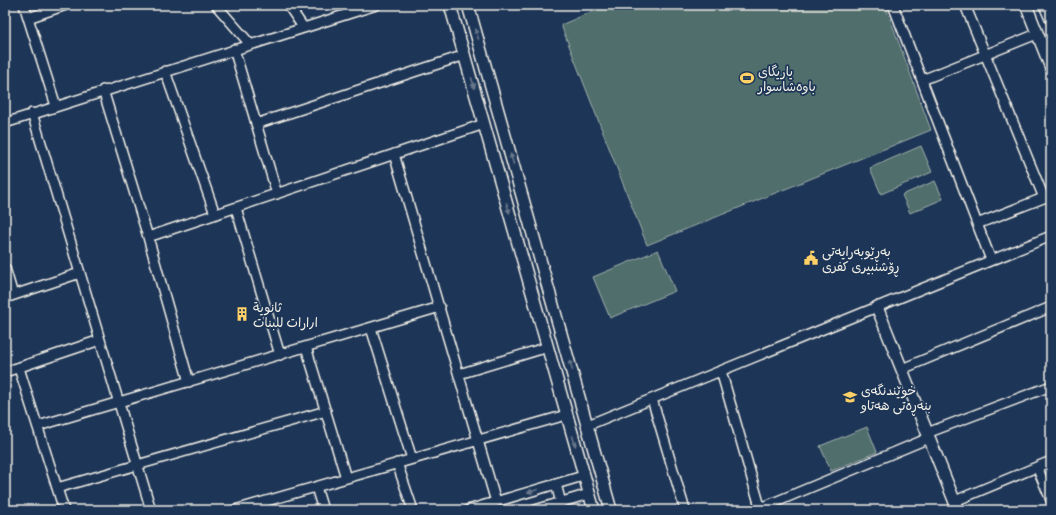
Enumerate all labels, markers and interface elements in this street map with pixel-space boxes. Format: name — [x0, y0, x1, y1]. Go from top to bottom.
one-way arrow — [473, 27, 479, 40]
place label: یاریگای باوەشاسوار — [757, 64, 816, 96]
sports icon: یاریگای باوەشاسوار — [739, 70, 755, 86]
one-way arrow — [470, 77, 476, 89]
one-way arrow — [509, 153, 515, 165]
one-way arrow — [505, 202, 511, 214]
place label: بەڕێوبەرایەتی ڕۆشنبیری کفری — [822, 246, 899, 277]
public building icon: بەڕێوبەرایەتی ڕۆشنبیری کفری — [803, 250, 819, 266]
place label: ثانوية ارارات للبنات — [253, 302, 318, 332]
building icon: ثانوية ارارات للبنات — [234, 306, 250, 322]
one-way arrow — [567, 358, 573, 371]
place label: خوێندنگەی بنەڕەتی هەتاو — [860, 383, 932, 416]
school or university icon: خوێندنگەی بنەڕەتی هەتاو — [842, 389, 858, 405]
one-way arrow — [571, 435, 577, 447]
one-way arrow — [526, 488, 538, 494]

